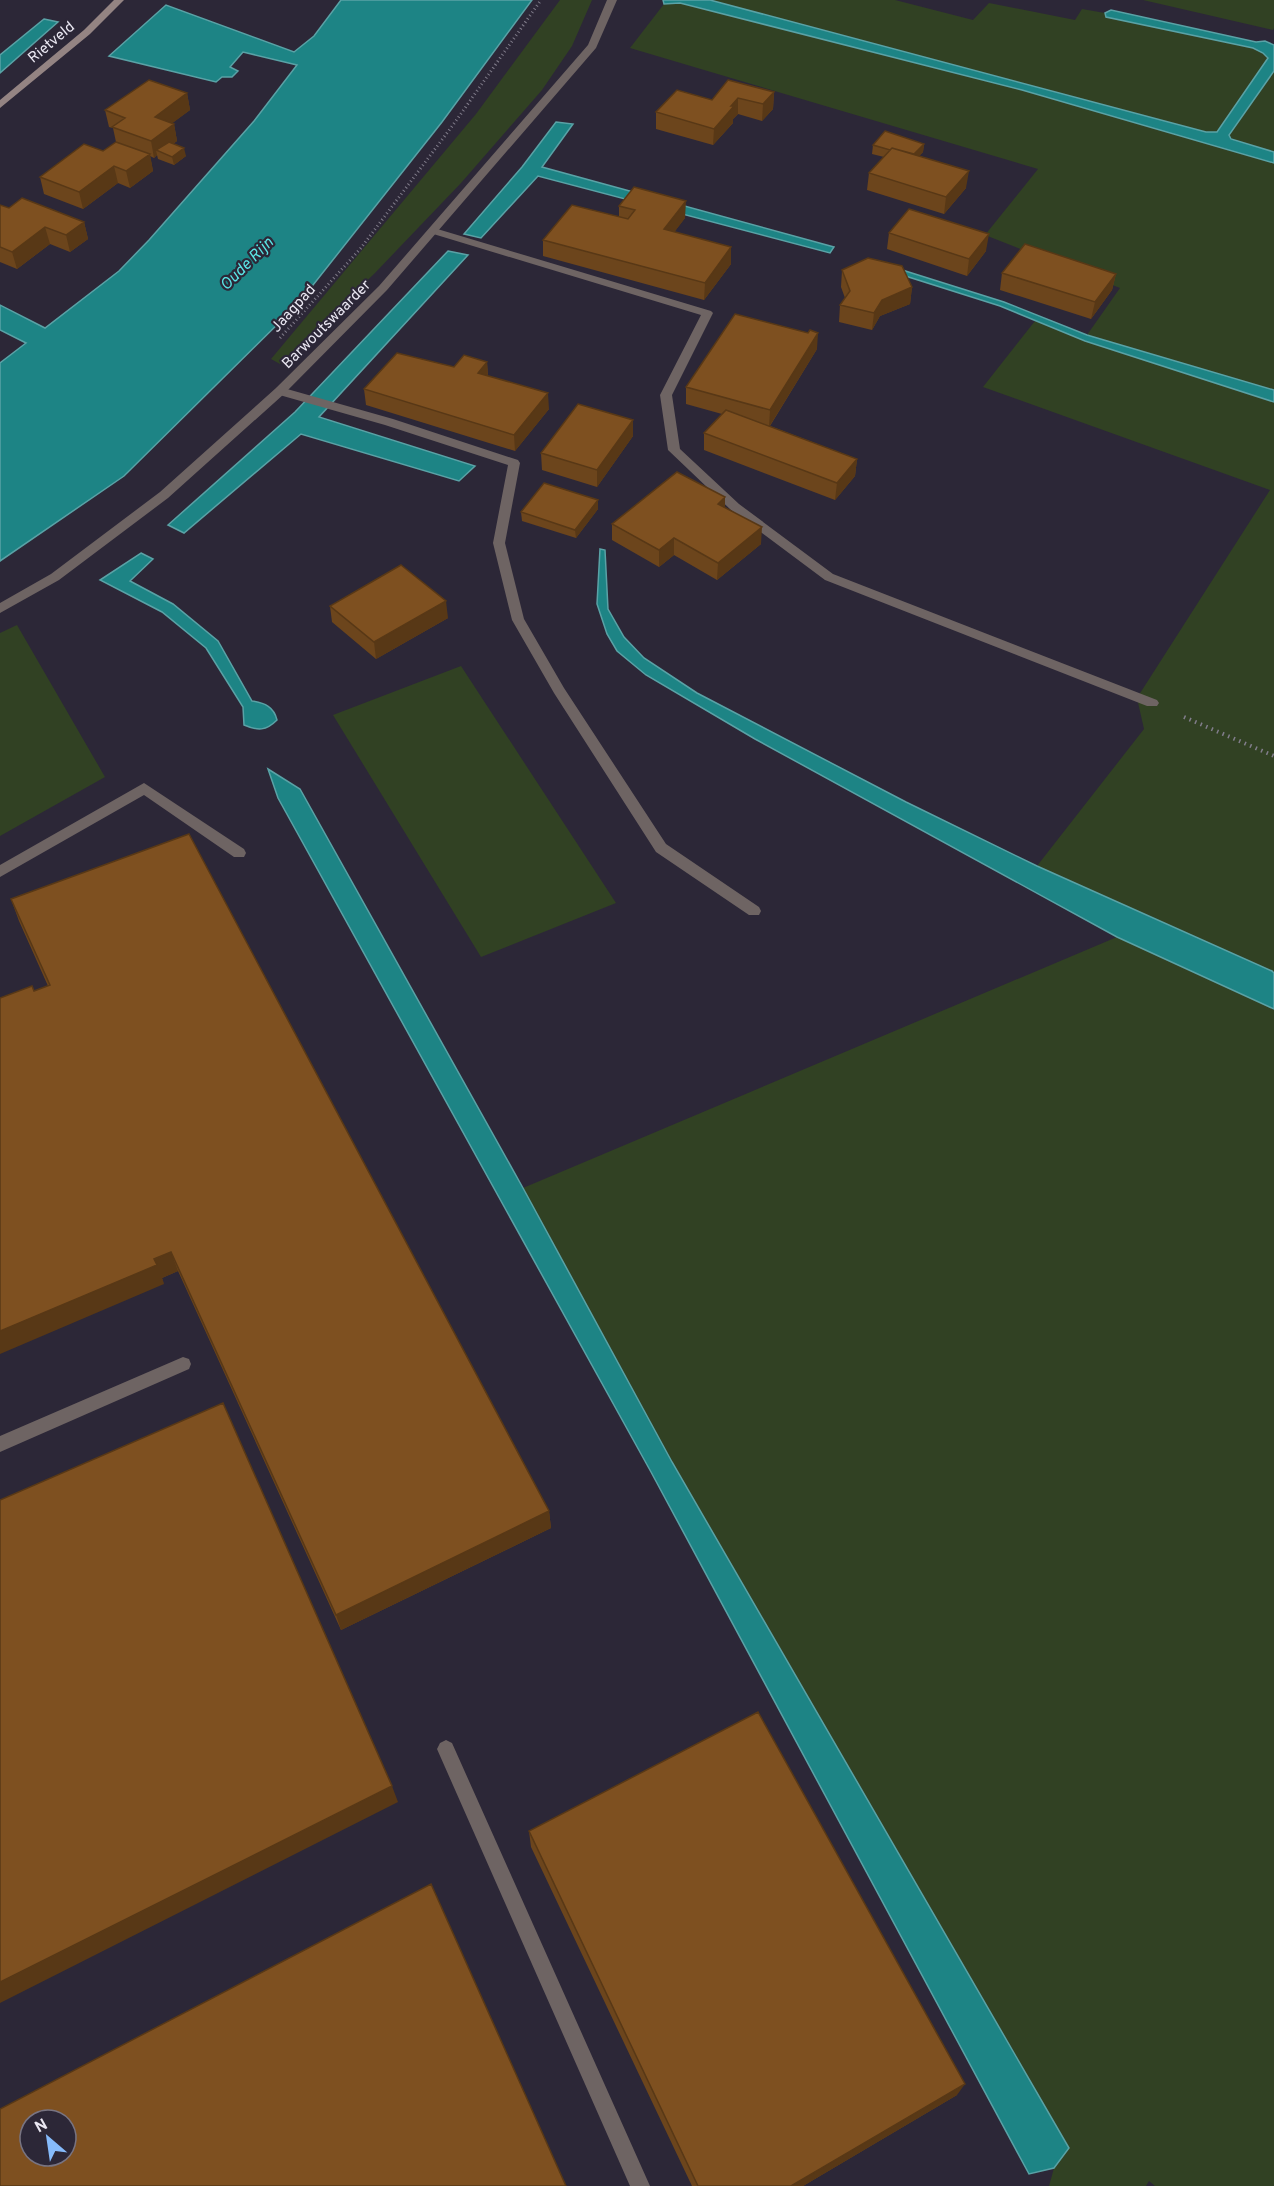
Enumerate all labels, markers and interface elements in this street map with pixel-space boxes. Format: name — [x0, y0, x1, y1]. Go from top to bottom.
street label: Rietveld — [25, 18, 79, 68]
water label: Oude Rijn — [216, 233, 279, 295]
street label: Barwoutswaarder — [279, 276, 376, 374]
street label: Jaagpad — [268, 281, 321, 337]
north arrow — [18, 2108, 78, 2168]
text: N — [32, 2115, 52, 2138]

